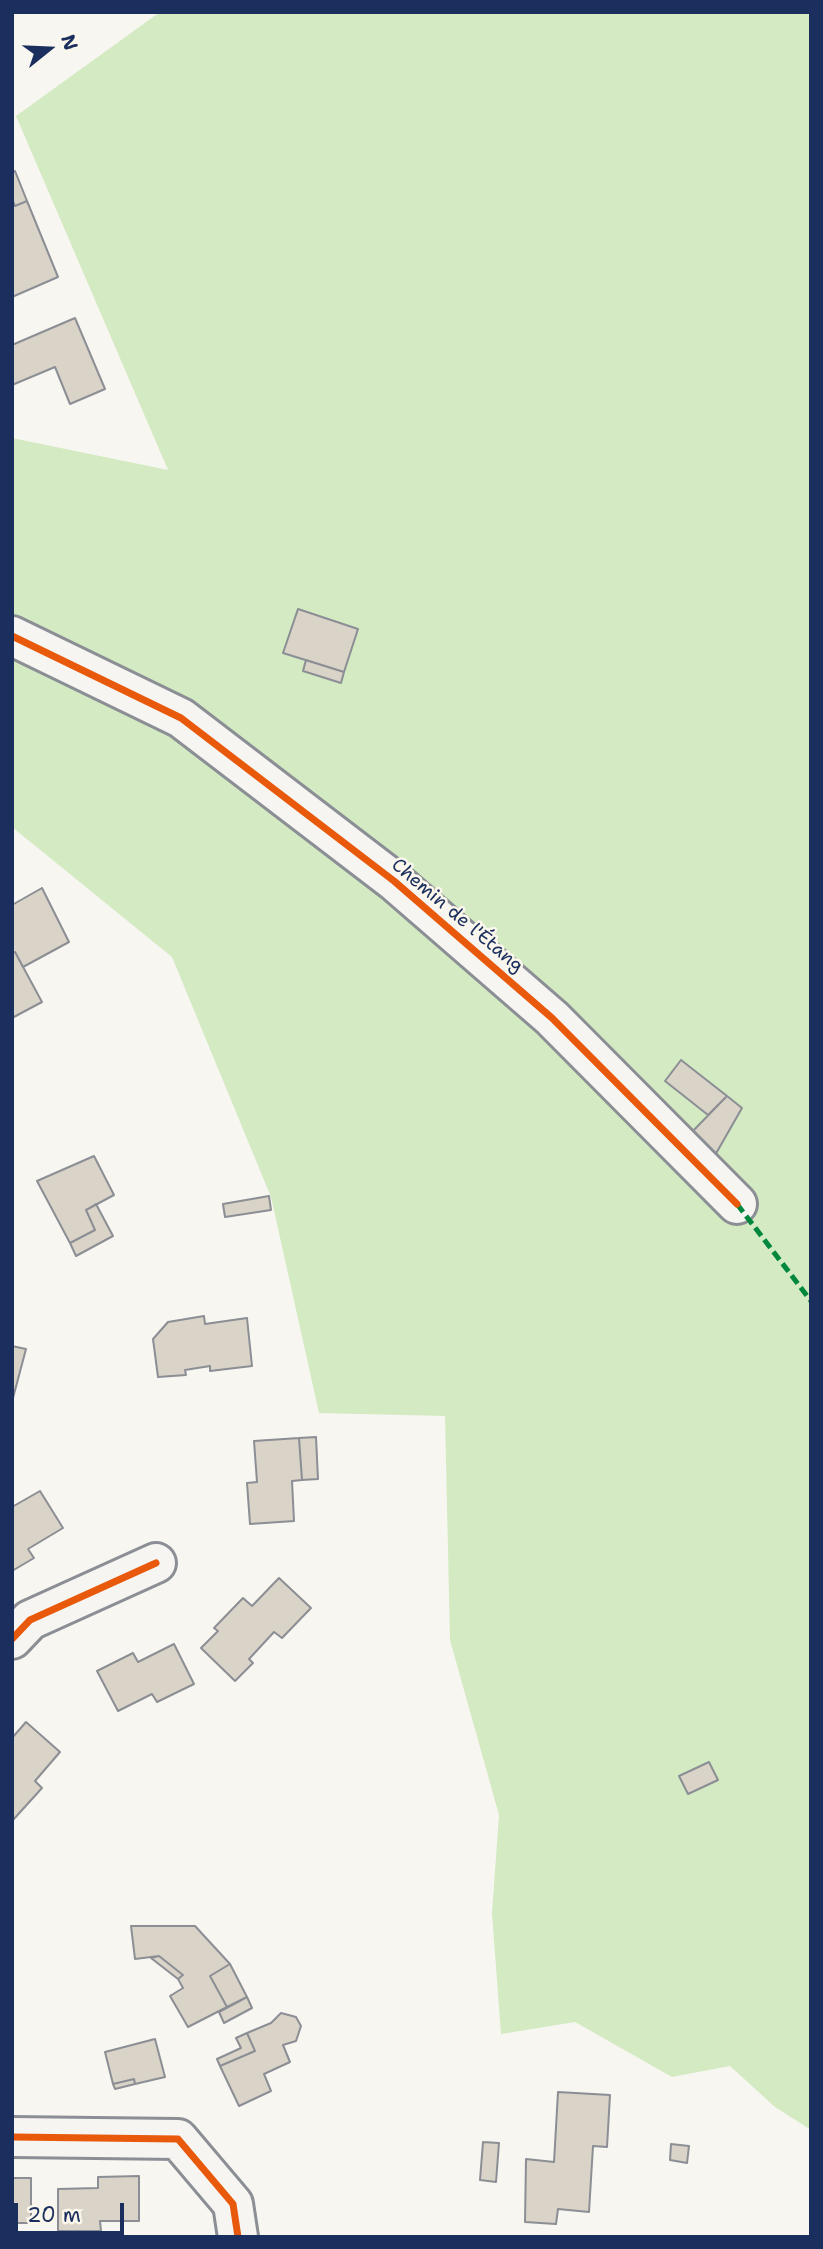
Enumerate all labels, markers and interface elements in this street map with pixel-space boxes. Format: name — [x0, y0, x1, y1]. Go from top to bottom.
north arrow — [14, 14, 84, 84]
text: N — [55, 31, 84, 53]
street label: Chemin de l'Étang — [386, 854, 528, 978]
scale bar — [18, 2190, 128, 2234]
text: 20 m — [27, 2201, 81, 2229]

